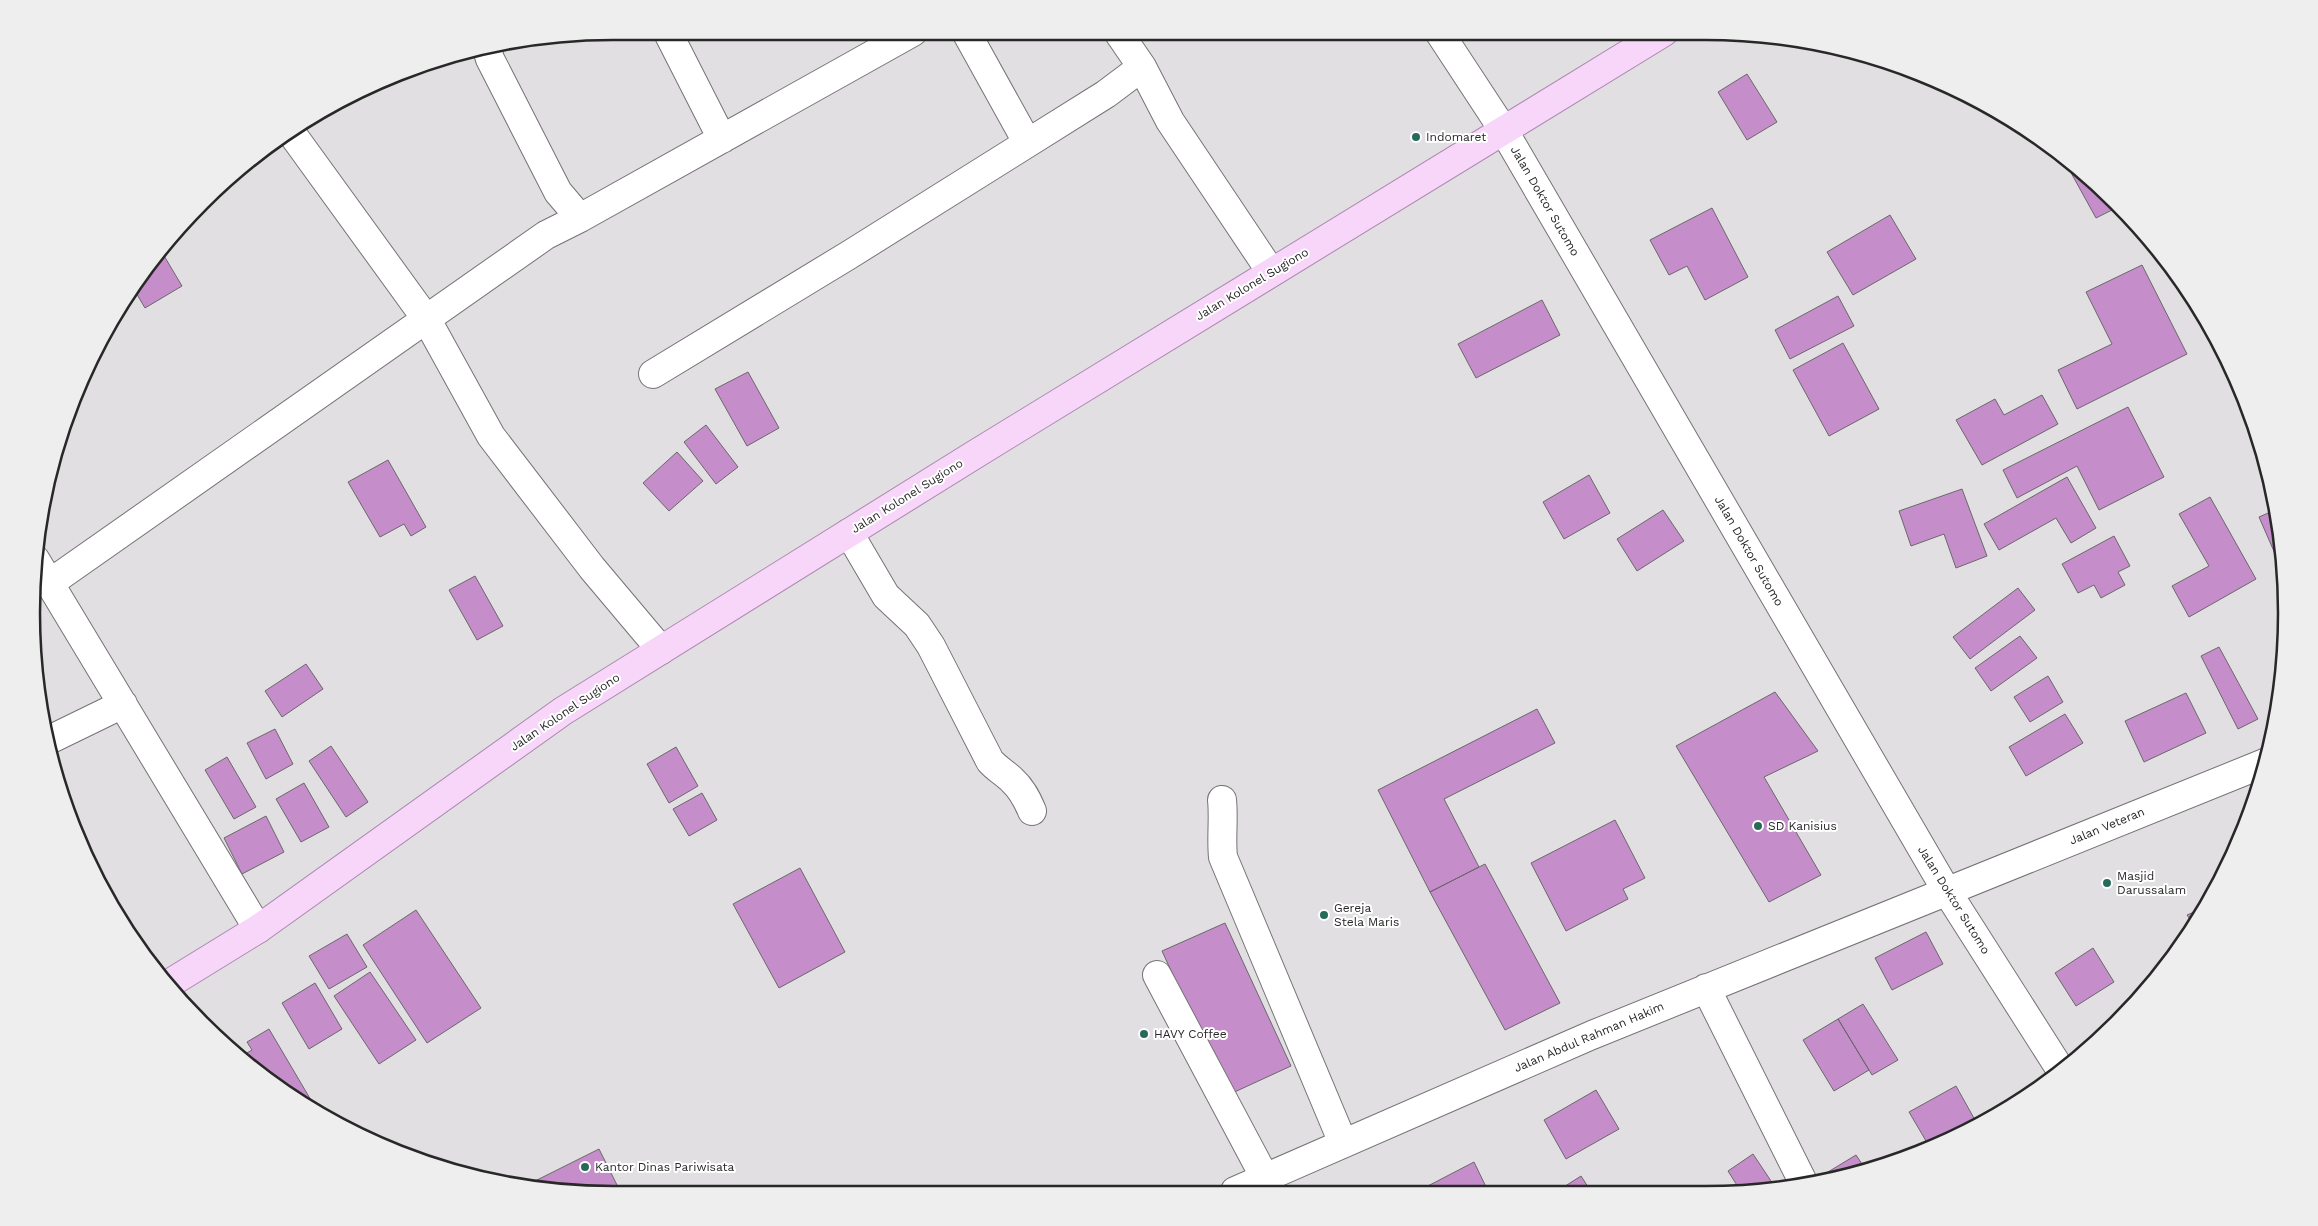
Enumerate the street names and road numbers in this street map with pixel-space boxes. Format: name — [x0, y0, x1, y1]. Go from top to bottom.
street label: Jalan Doktor Sutomo — [1508, 143, 1582, 259]
street label: Jalan Kolonel Sugiono — [1193, 245, 1311, 323]
street label: Jalan Kolonel Sugiono — [849, 456, 965, 536]
street label: Jalan Doktor Sutomo — [1712, 493, 1786, 609]
street label: Jalan Kolonel Sugiono — [508, 670, 622, 754]
street label: Jalan Veteran — [2067, 805, 2147, 847]
street label: Jalan Doktor Sutomo — [1915, 843, 1993, 957]
street label: Jalan Abdul Rahman Hakim — [1512, 999, 1666, 1075]

